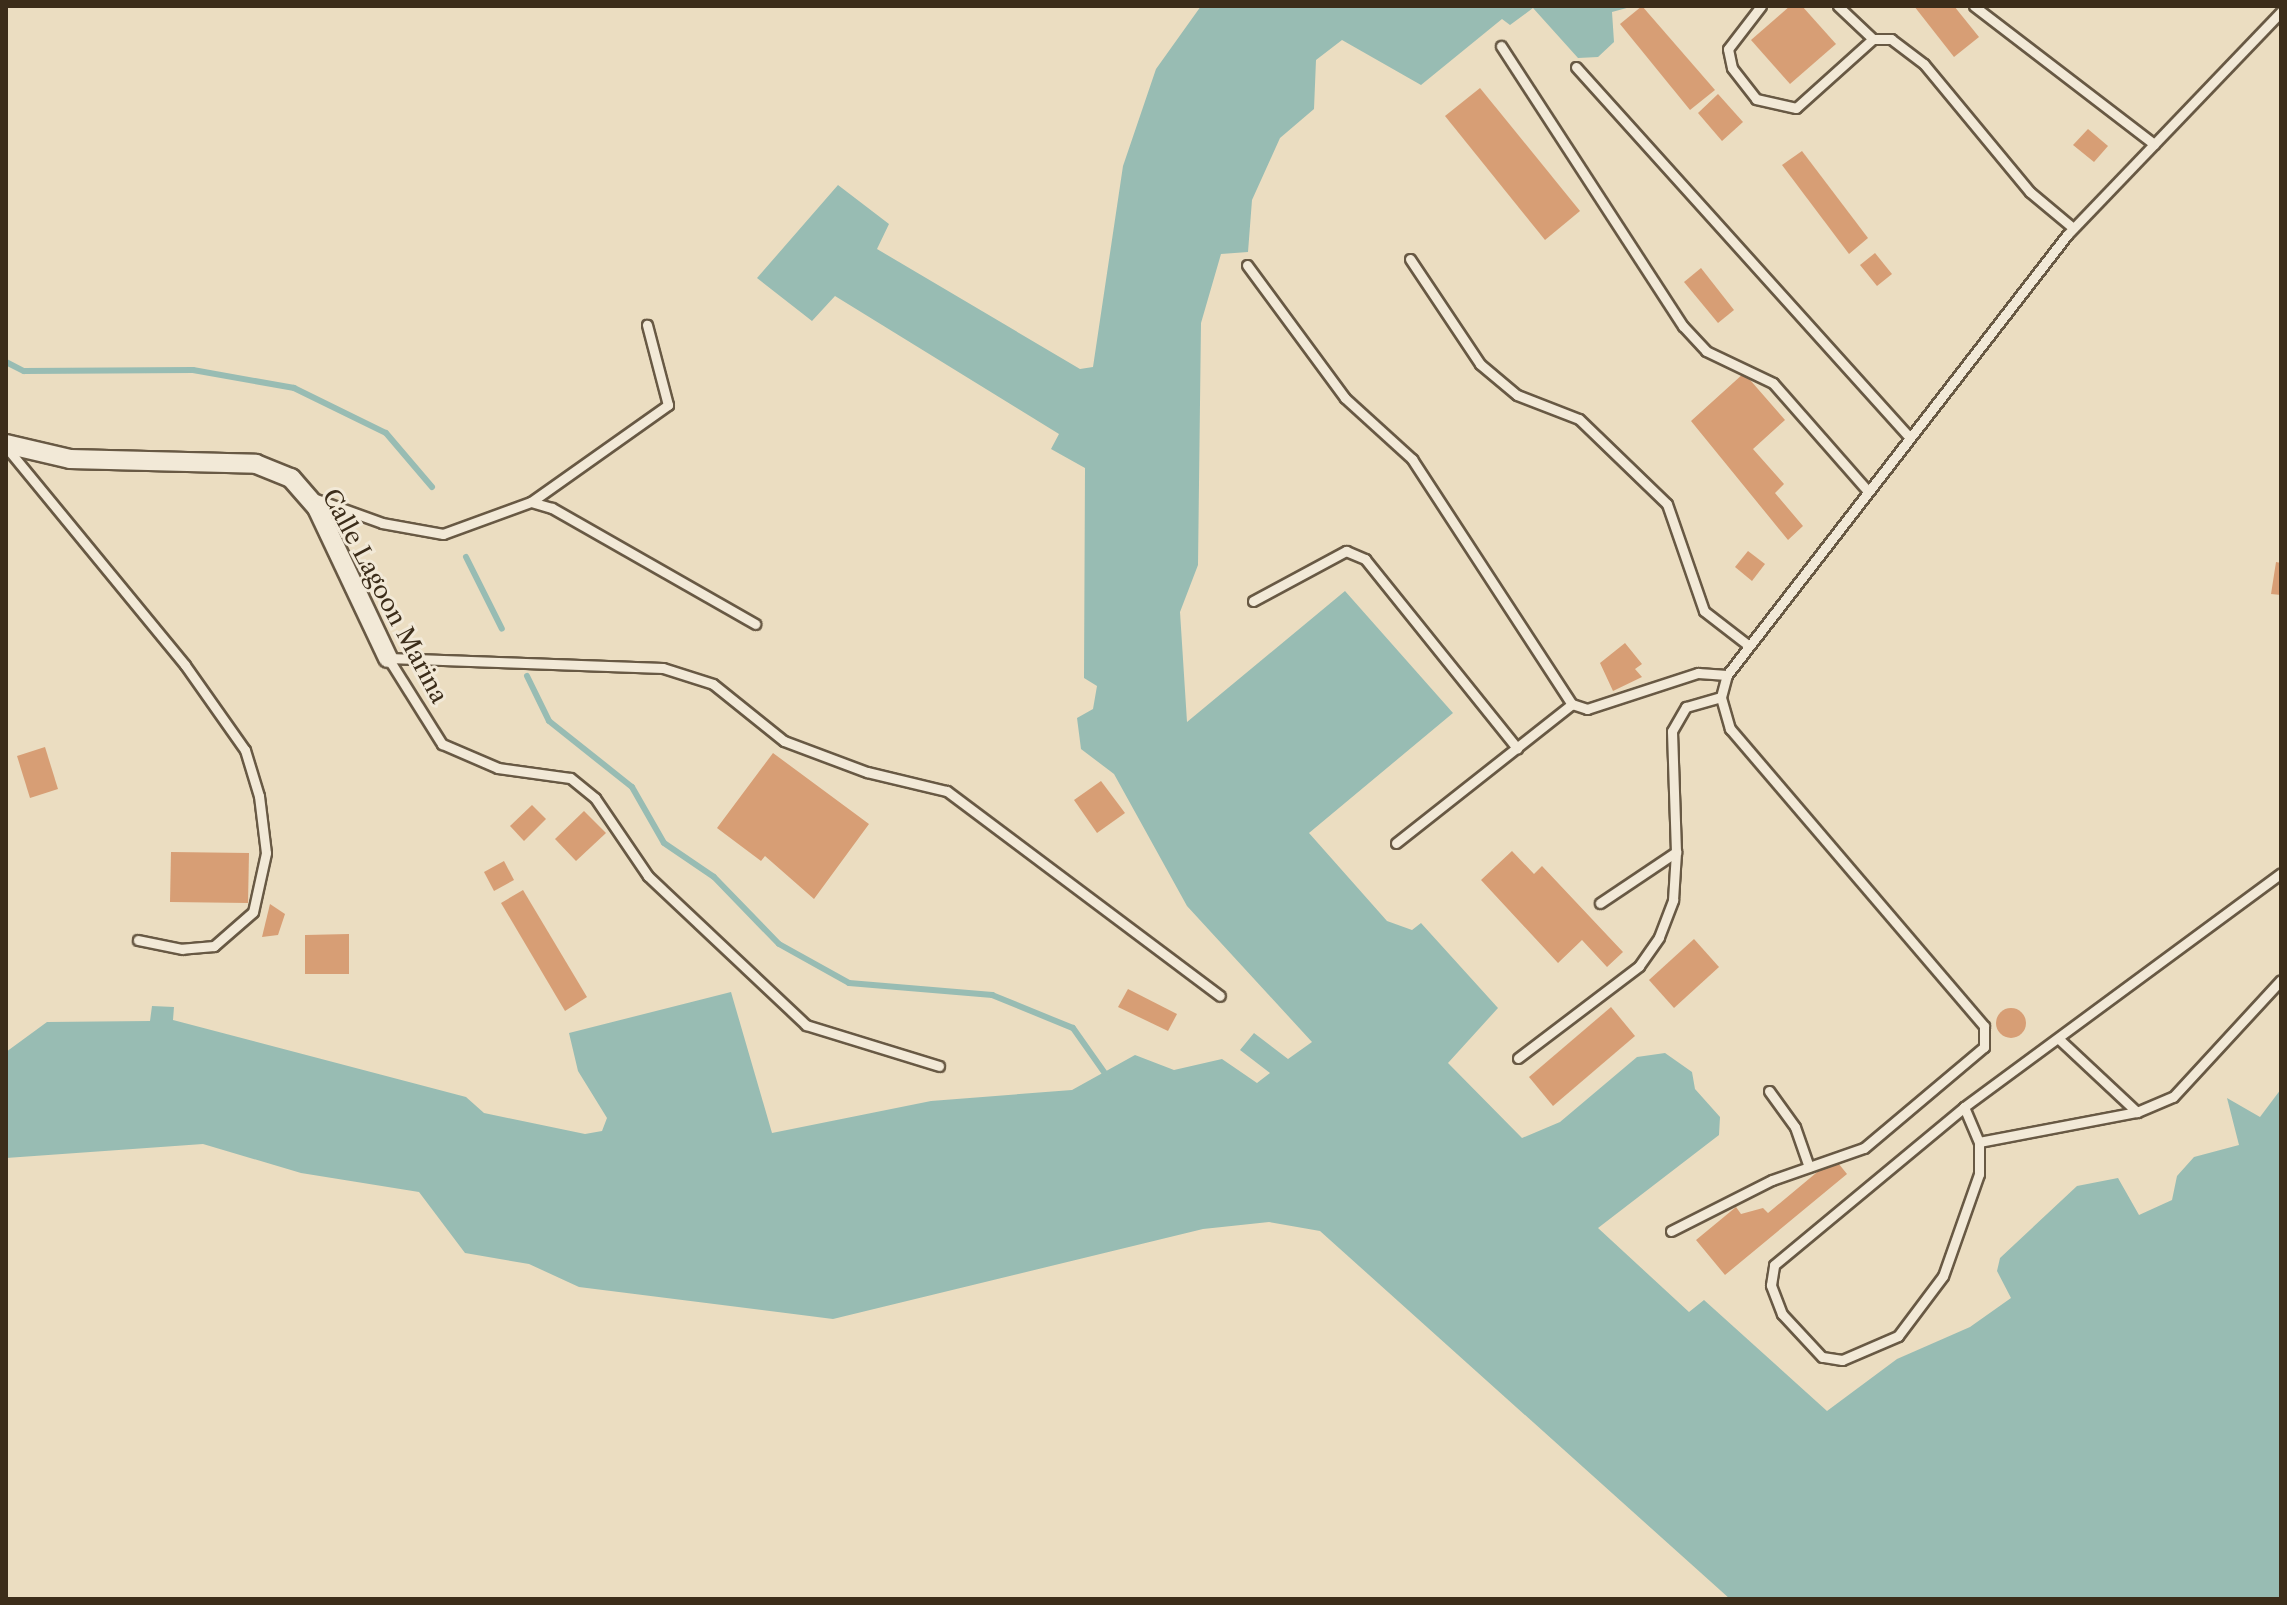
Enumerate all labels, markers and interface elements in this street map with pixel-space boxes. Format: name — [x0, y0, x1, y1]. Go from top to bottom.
street label: Calle Lagoon Marina — [316, 484, 454, 708]

